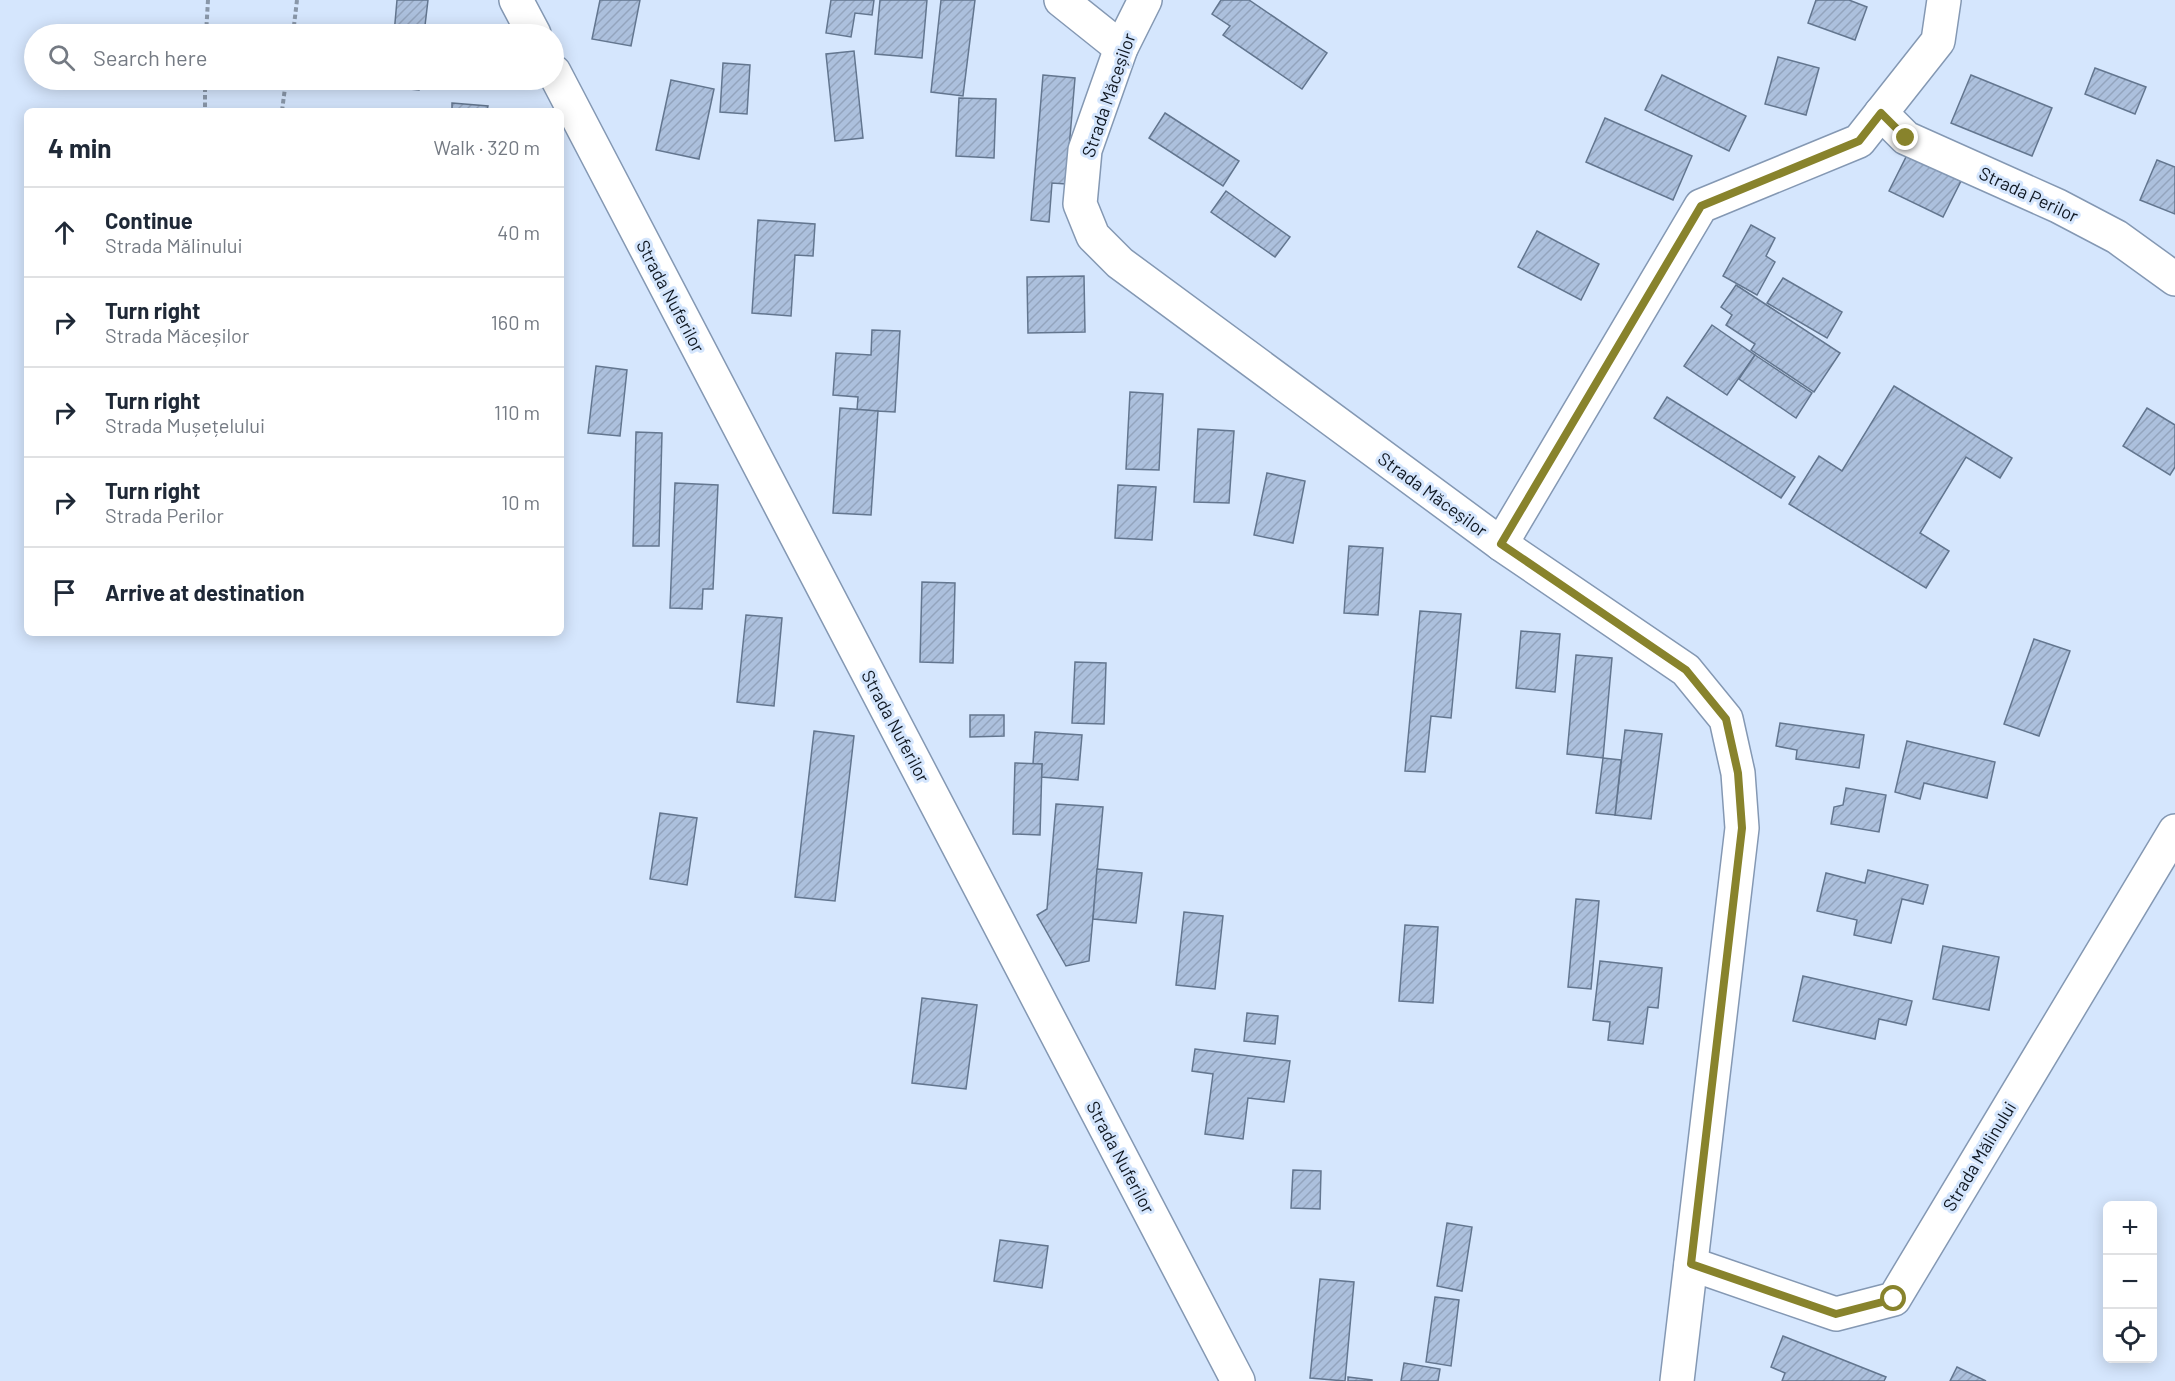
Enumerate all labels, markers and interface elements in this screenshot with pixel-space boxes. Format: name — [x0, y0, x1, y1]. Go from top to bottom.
search box — [24, 24, 564, 90]
street label: Strada Măceșilor — [1076, 30, 1140, 160]
icon: search — [45, 41, 78, 74]
text: Search here — [93, 44, 207, 70]
route end — [1892, 124, 1918, 150]
text: 4 min — [48, 132, 112, 163]
text: Walk · 320 m — [433, 135, 540, 159]
street label: Strada Perilor — [1976, 161, 2083, 227]
text: Continue — [105, 207, 193, 233]
icon: ahead — [48, 216, 81, 249]
text: 40 m — [497, 220, 540, 244]
text: Strada Mălinului — [105, 233, 243, 257]
street label: Strada Nuferilor — [632, 236, 710, 356]
text: Turn right — [105, 297, 200, 323]
icon: right — [48, 306, 81, 339]
text: 160 m — [491, 310, 540, 334]
text: Strada Măceșilor — [105, 323, 249, 347]
text: Turn right — [105, 387, 200, 413]
icon: right — [48, 396, 81, 429]
text: 110 m — [494, 400, 540, 424]
text: Strada Mușețelului — [105, 413, 265, 437]
street label: Strada Măceșilor — [1374, 447, 1492, 541]
text: Turn right — [105, 477, 200, 503]
icon: right — [48, 486, 81, 519]
text: 10 m — [501, 490, 540, 514]
text: Strada Perilor — [105, 503, 224, 527]
icon: arrive — [48, 576, 81, 609]
text: Arrive at destination — [105, 579, 304, 605]
street label: Strada Nuferilor — [857, 666, 935, 786]
street label: Strada Nuferilor — [1082, 1097, 1160, 1217]
street label: Strada Mălinului — [1938, 1097, 2020, 1215]
map controls — [2103, 1201, 2157, 1363]
button: + — [2103, 1201, 2157, 1255]
button: − — [2103, 1255, 2157, 1309]
route start — [1880, 1285, 1906, 1311]
button: locate — [2103, 1309, 2157, 1363]

